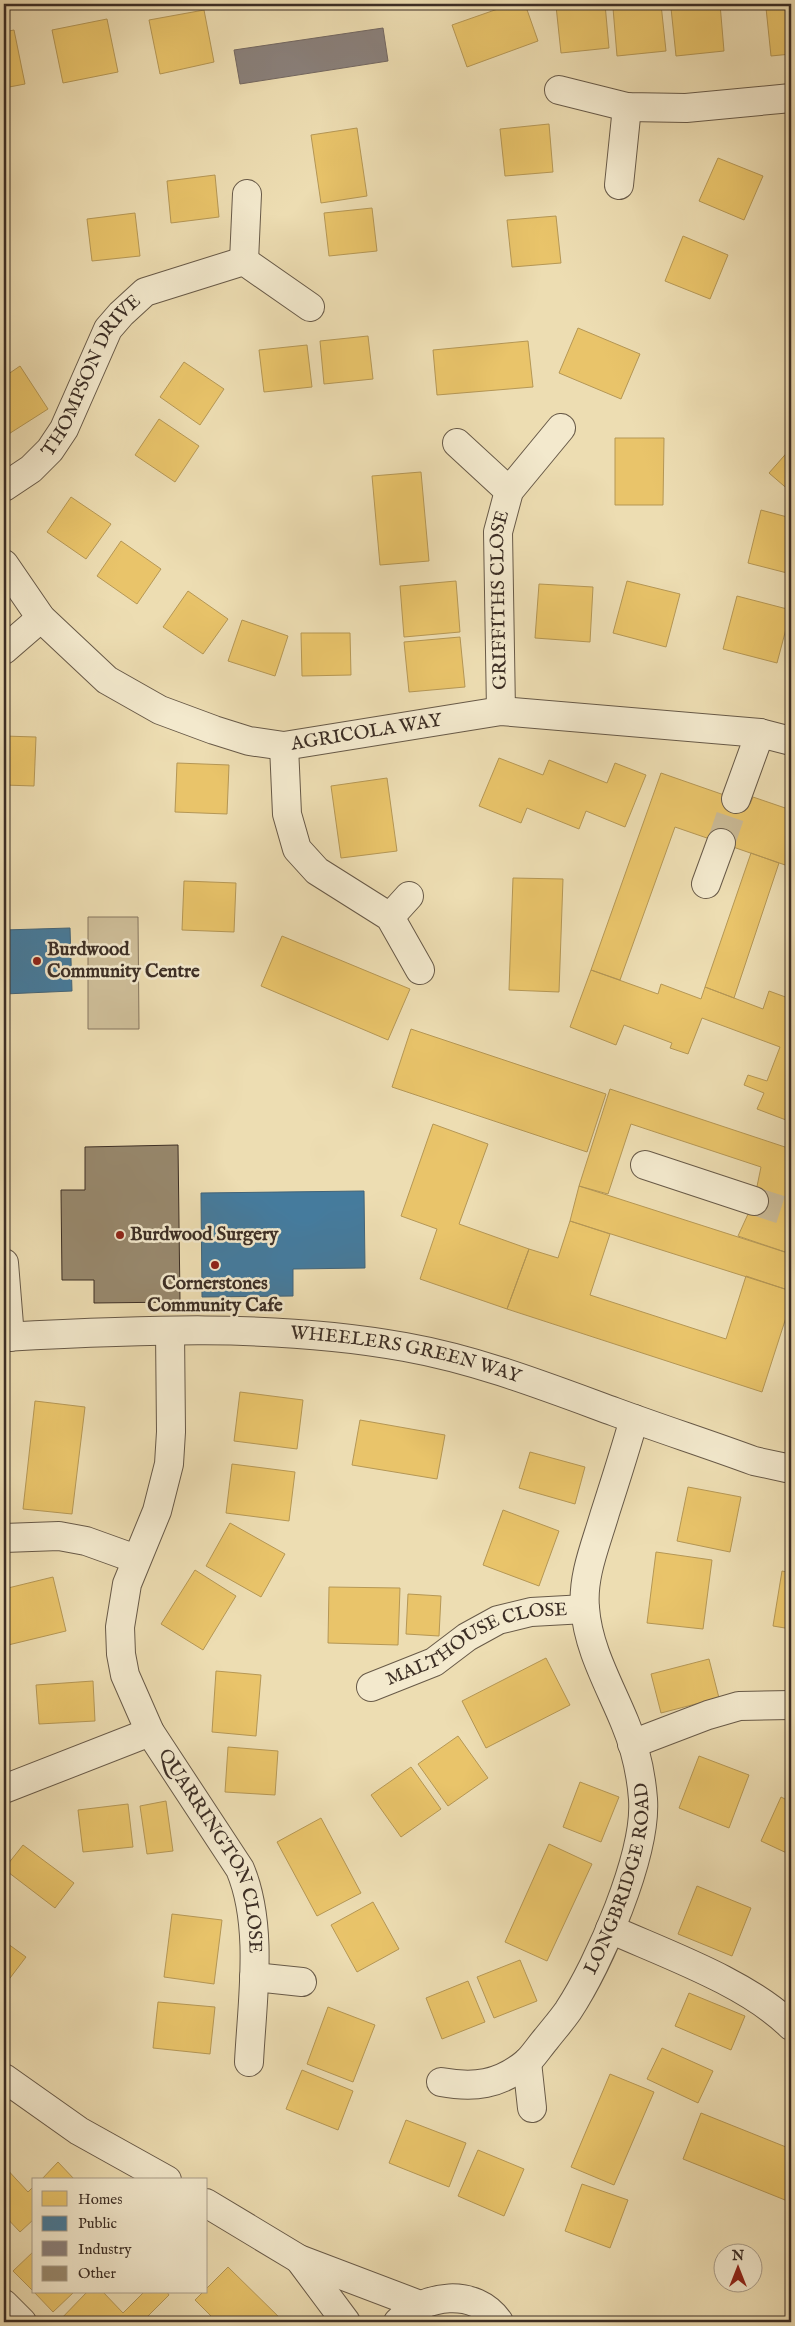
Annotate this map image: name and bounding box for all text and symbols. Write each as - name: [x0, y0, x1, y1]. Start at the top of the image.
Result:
- street label: THOMPSON DRIVE: [37, 290, 146, 462]
- street label: GRIFFITHS CLOSE: [486, 508, 515, 690]
- street label: AGRICOLA WAY: [288, 709, 445, 757]
- place label: Burdwood Community Centre: [47, 938, 200, 984]
- marker: Burdwood Community Centre: [31, 955, 43, 967]
- place label: Burdwood Surgery: [130, 1223, 279, 1247]
- marker: Burdwood Surgery: [114, 1229, 126, 1241]
- marker: Cornerstones Community Cafe: [209, 1259, 221, 1271]
- place label: Cornerstones Community Cafe: [147, 1272, 283, 1318]
- street label: WHEELERS GREEN WAY: [290, 1321, 525, 1389]
- street label: MALTHOUSE CLOSE: [382, 1598, 568, 1692]
- street label: QUARRINGTON CLOSE: [152, 1744, 267, 1954]
- street label: LONGBRIDGE ROAD: [579, 1781, 655, 1979]
- legend: [32, 2178, 208, 2294]
- text: Homes: [78, 2190, 122, 2209]
- text: Public: [78, 2214, 117, 2233]
- text: Industry: [78, 2240, 132, 2259]
- north arrow: [712, 2244, 762, 2294]
- text: N: [731, 2247, 744, 2265]
- text: Other: [78, 2264, 116, 2283]

